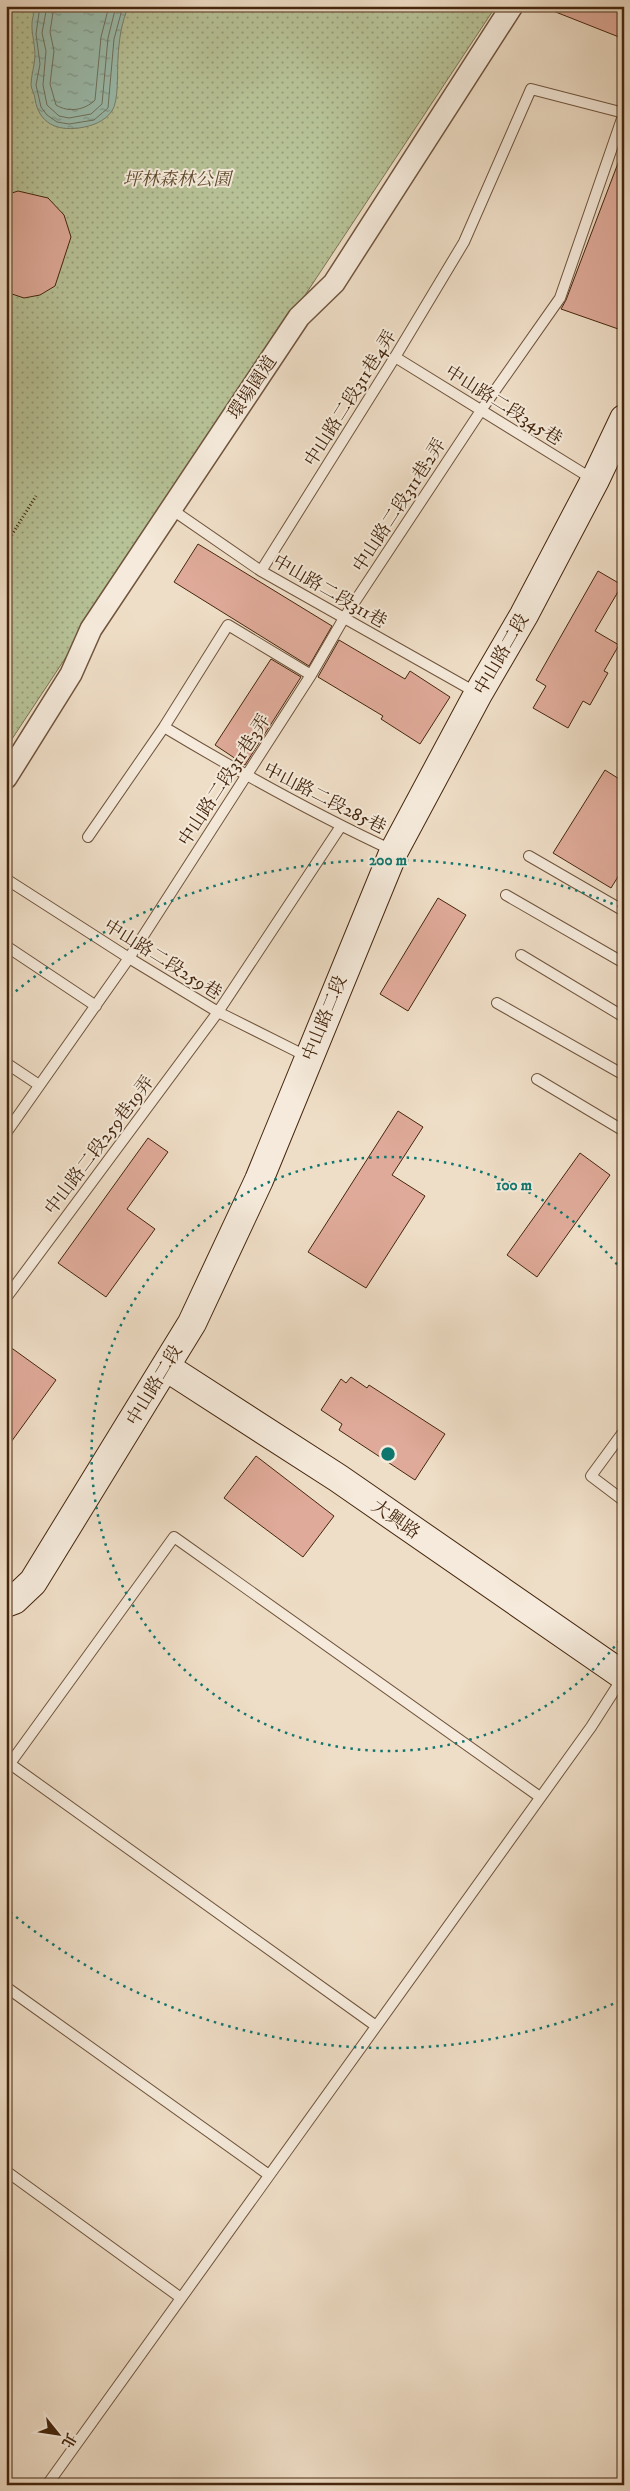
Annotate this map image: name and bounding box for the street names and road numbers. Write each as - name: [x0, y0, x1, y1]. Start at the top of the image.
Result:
- street label: 中山路二段311巷4弄: [300, 326, 402, 471]
- street label: 環場園道: [224, 352, 282, 424]
- street label: 中山路二段345巷: [441, 361, 566, 451]
- street label: 中山路二段311巷2弄: [348, 435, 451, 576]
- street label: 中山路二段311巷: [269, 550, 390, 633]
- street label: 中山路二段: [470, 610, 534, 699]
- street label: 中山路二段311巷3弄: [174, 711, 276, 851]
- street label: 中山路二段285巷: [259, 758, 390, 839]
- street label: 中山路二段259巷: [100, 915, 225, 1005]
- street label: 中山路二段: [298, 973, 352, 1064]
- street label: 中山路二段259巷19弄: [40, 1072, 159, 1219]
- street label: 中山路二段: [122, 1341, 187, 1430]
- street label: 大興路: [367, 1495, 424, 1544]

